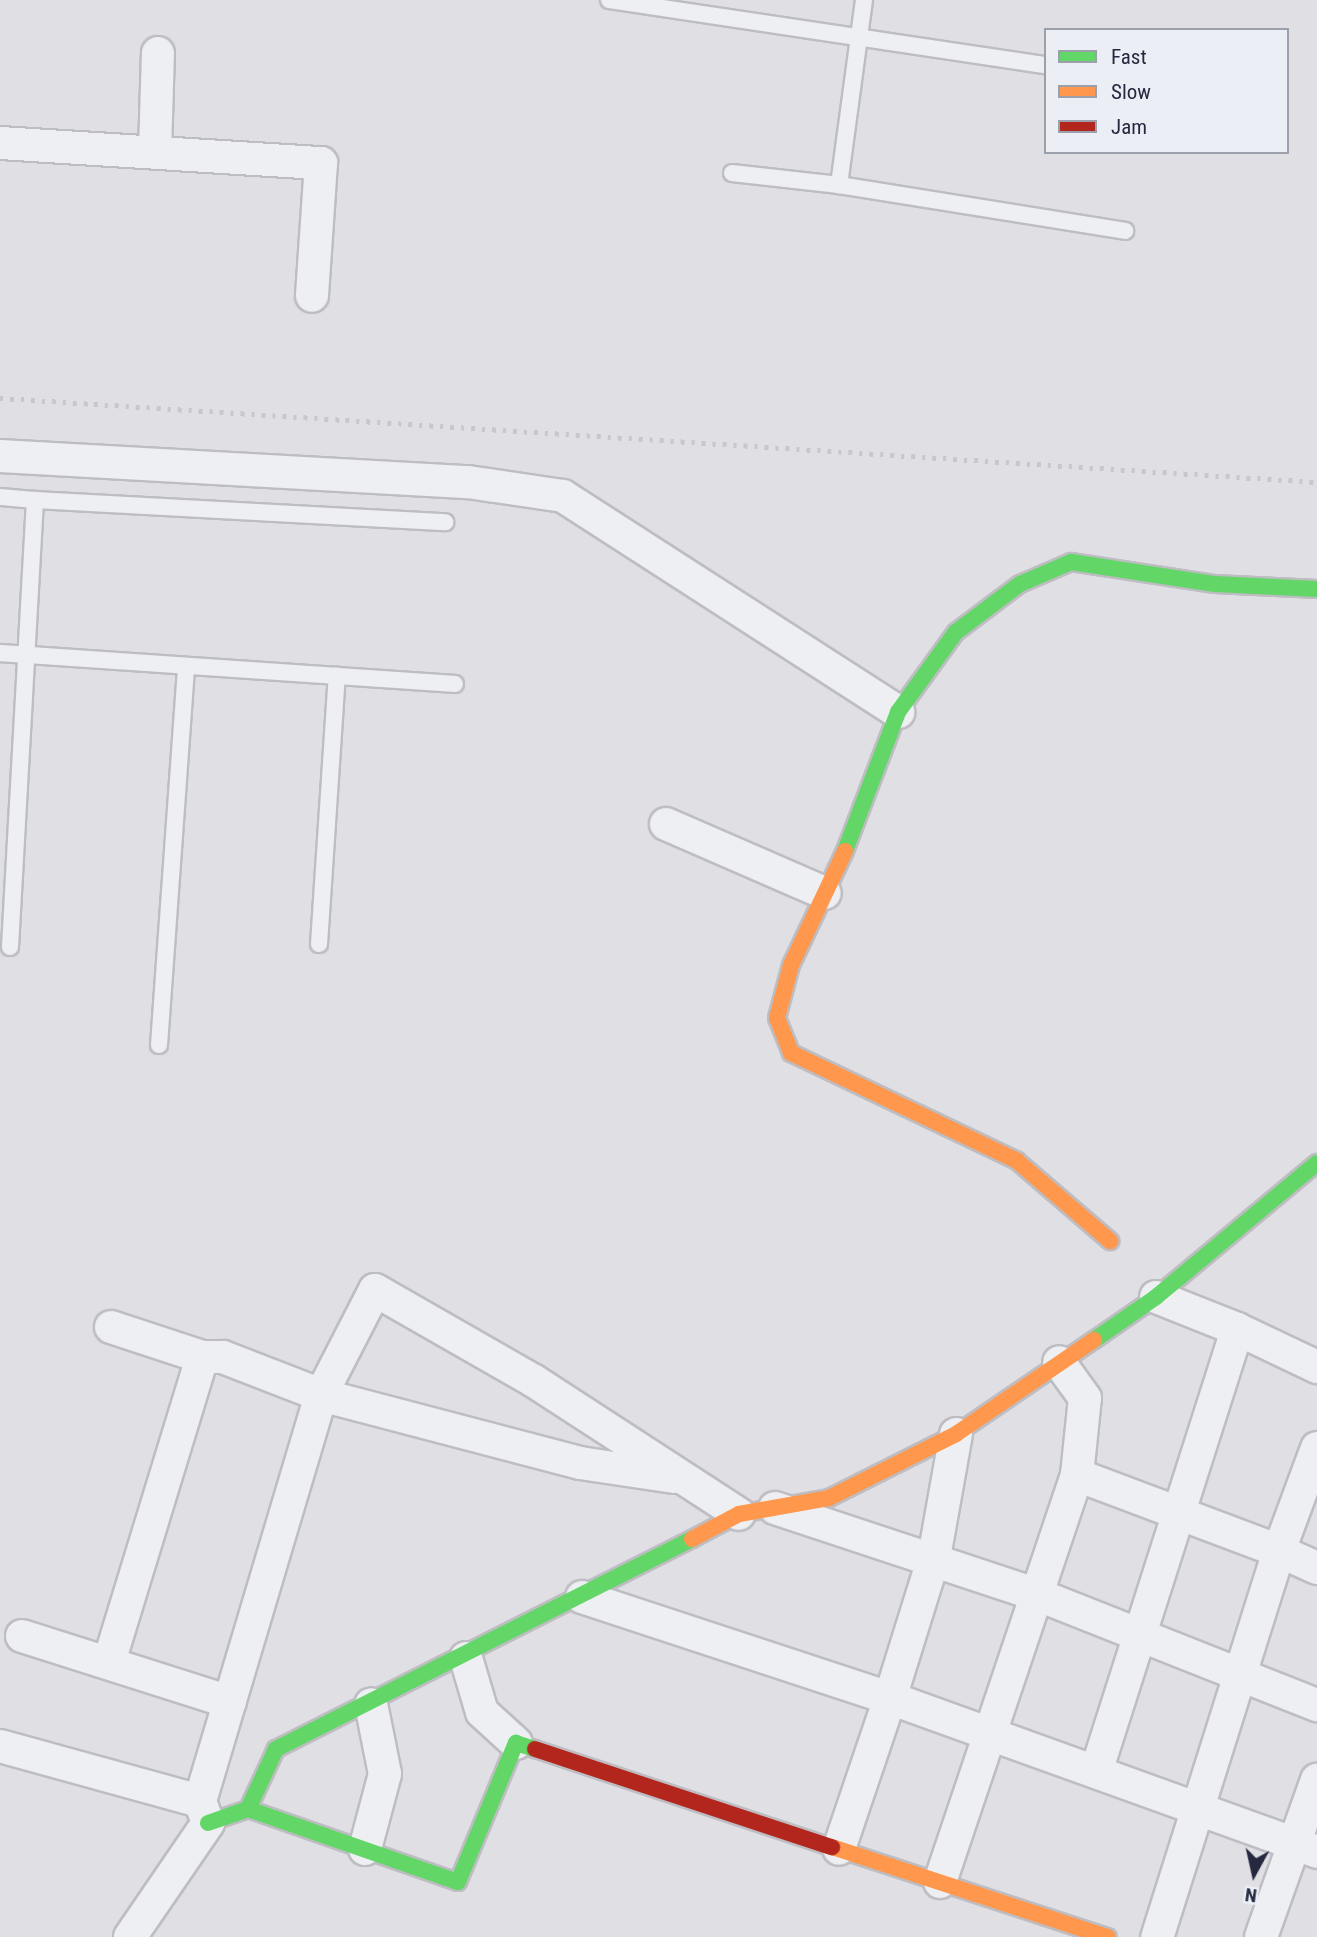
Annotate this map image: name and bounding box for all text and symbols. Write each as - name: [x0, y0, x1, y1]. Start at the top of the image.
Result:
- legend: [1044, 28, 1289, 154]
- text: Fast: [1111, 45, 1147, 69]
- text: Slow: [1111, 80, 1151, 104]
- text: Jam: [1111, 115, 1147, 139]
- north arrow: [1219, 1839, 1289, 1909]
- text: N: [1244, 1883, 1258, 1907]

